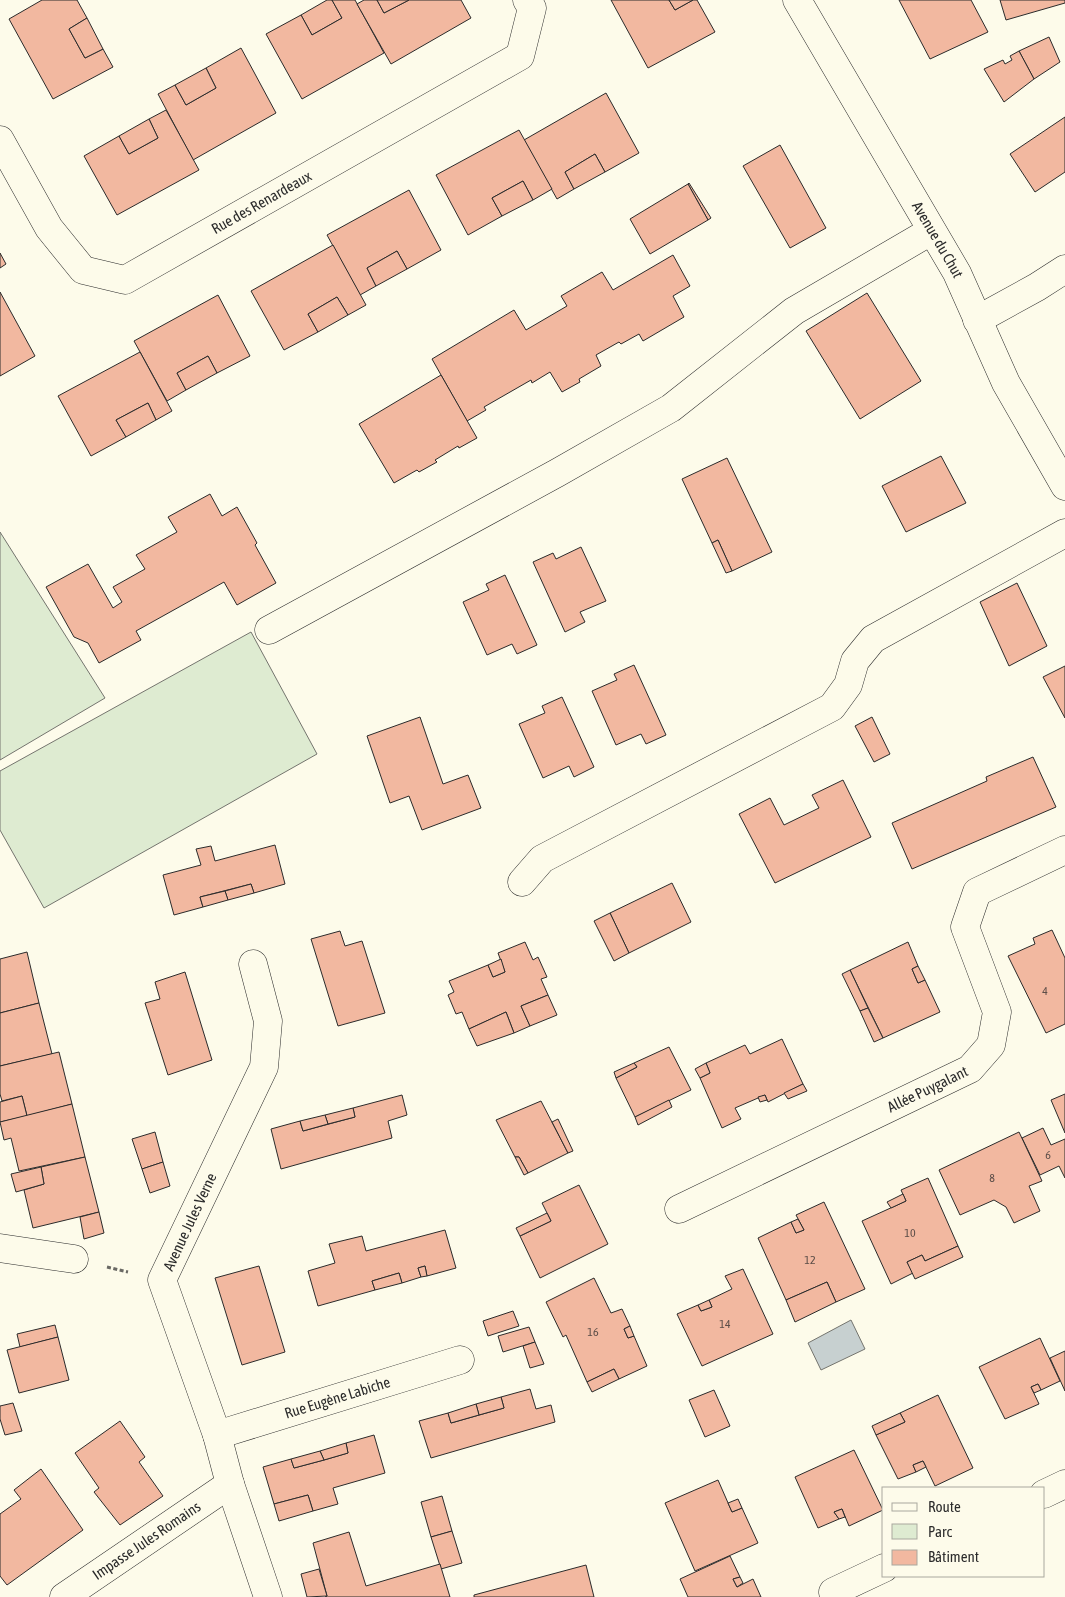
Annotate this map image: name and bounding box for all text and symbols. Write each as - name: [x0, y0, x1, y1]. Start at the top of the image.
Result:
- street label: Rue des Renardeaux: [208, 167, 314, 237]
- street label: Avenue du Chut: [909, 198, 967, 280]
- house number: 4: [1042, 984, 1048, 998]
- street label: Allée Puygalant: [884, 1062, 971, 1115]
- house number: 6: [1045, 1148, 1051, 1162]
- street label: Avenue Jules Verne: [159, 1170, 220, 1273]
- house number: 8: [989, 1171, 995, 1185]
- house number: 10: [904, 1226, 916, 1240]
- house number: 12: [804, 1253, 816, 1267]
- house number: 14: [719, 1317, 731, 1331]
- house number: 16: [587, 1325, 599, 1339]
- street label: Rue Eugène Labiche: [282, 1373, 392, 1422]
- legend: [882, 1487, 1045, 1577]
- street label: Impasse Jules Romains: [89, 1498, 204, 1583]
- text: Route: [928, 1498, 961, 1515]
- text: Parc: [928, 1523, 952, 1540]
- text: Bâtiment: [928, 1548, 979, 1565]

